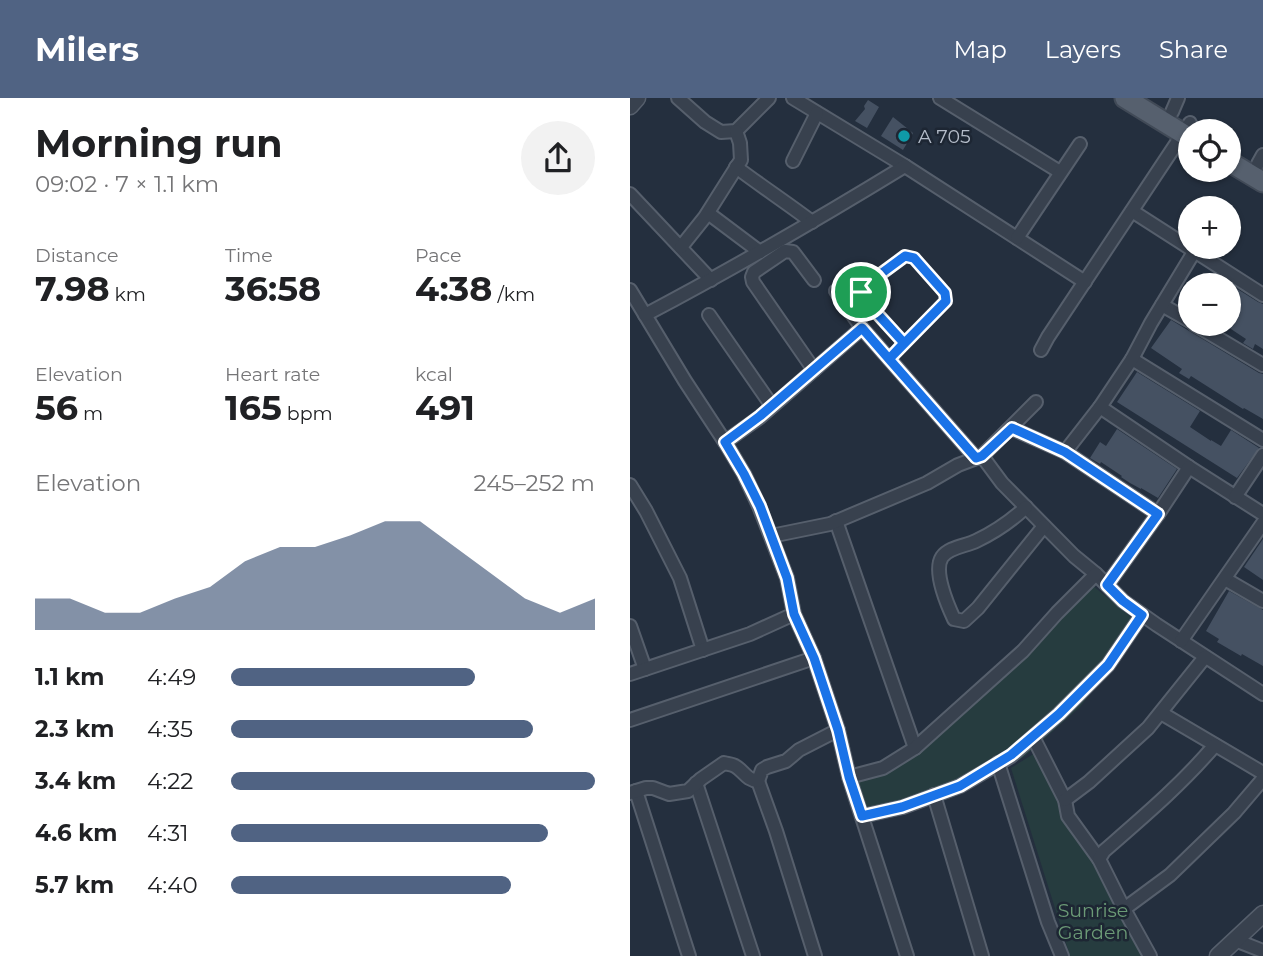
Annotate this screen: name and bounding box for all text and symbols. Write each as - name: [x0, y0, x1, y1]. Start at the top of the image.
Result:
- text: Milers: [35, 29, 139, 69]
- text: Map: [953, 35, 1007, 64]
- text: Layers: [1045, 35, 1121, 64]
- text: Share: [1159, 35, 1228, 64]
- map controls: [1178, 119, 1241, 336]
- button: locate: [1178, 119, 1241, 182]
- text: Morning run: [35, 120, 283, 167]
- button: share: [521, 121, 595, 195]
- place label: A 705: [918, 125, 971, 148]
- marker: A 705: [896, 128, 912, 144]
- text: 09:02 · 7 × 1.1 km: [35, 170, 219, 198]
- button: +: [1178, 196, 1241, 259]
- text: Distance: [35, 244, 118, 267]
- text: Time: [225, 244, 273, 267]
- text: Pace: [415, 244, 462, 267]
- pin: [831, 262, 891, 322]
- text: 7.98: [35, 267, 110, 310]
- text: 36:58: [225, 267, 321, 310]
- text: 4:38: [415, 267, 492, 310]
- icon: arrive: [842, 273, 880, 311]
- button: −: [1178, 273, 1241, 336]
- text: km: [110, 283, 146, 306]
- text: /km: [492, 283, 535, 306]
- text: Elevation: [35, 363, 123, 386]
- text: Heart rate: [225, 363, 320, 386]
- text: kcal: [415, 363, 453, 386]
- text: 56: [35, 386, 78, 429]
- text: 165: [225, 386, 282, 429]
- text: 491: [415, 386, 475, 429]
- text: m: [78, 402, 103, 425]
- text: bpm: [282, 402, 333, 425]
- text: Elevation: [35, 469, 141, 497]
- text: 245–252 m: [474, 469, 595, 497]
- text: 1.1 km: [35, 663, 104, 691]
- text: 4:49: [147, 663, 196, 691]
- text: 2.3 km: [35, 715, 114, 743]
- text: 4:35: [147, 715, 193, 743]
- text: 3.4 km: [35, 767, 116, 795]
- text: 4:22: [147, 767, 193, 795]
- text: 4.6 km: [35, 819, 117, 847]
- text: 4:31: [147, 819, 189, 847]
- text: 5.7 km: [35, 871, 114, 899]
- text: 4:40: [147, 871, 198, 899]
- park label: Sunrise Garden: [1058, 899, 1128, 944]

